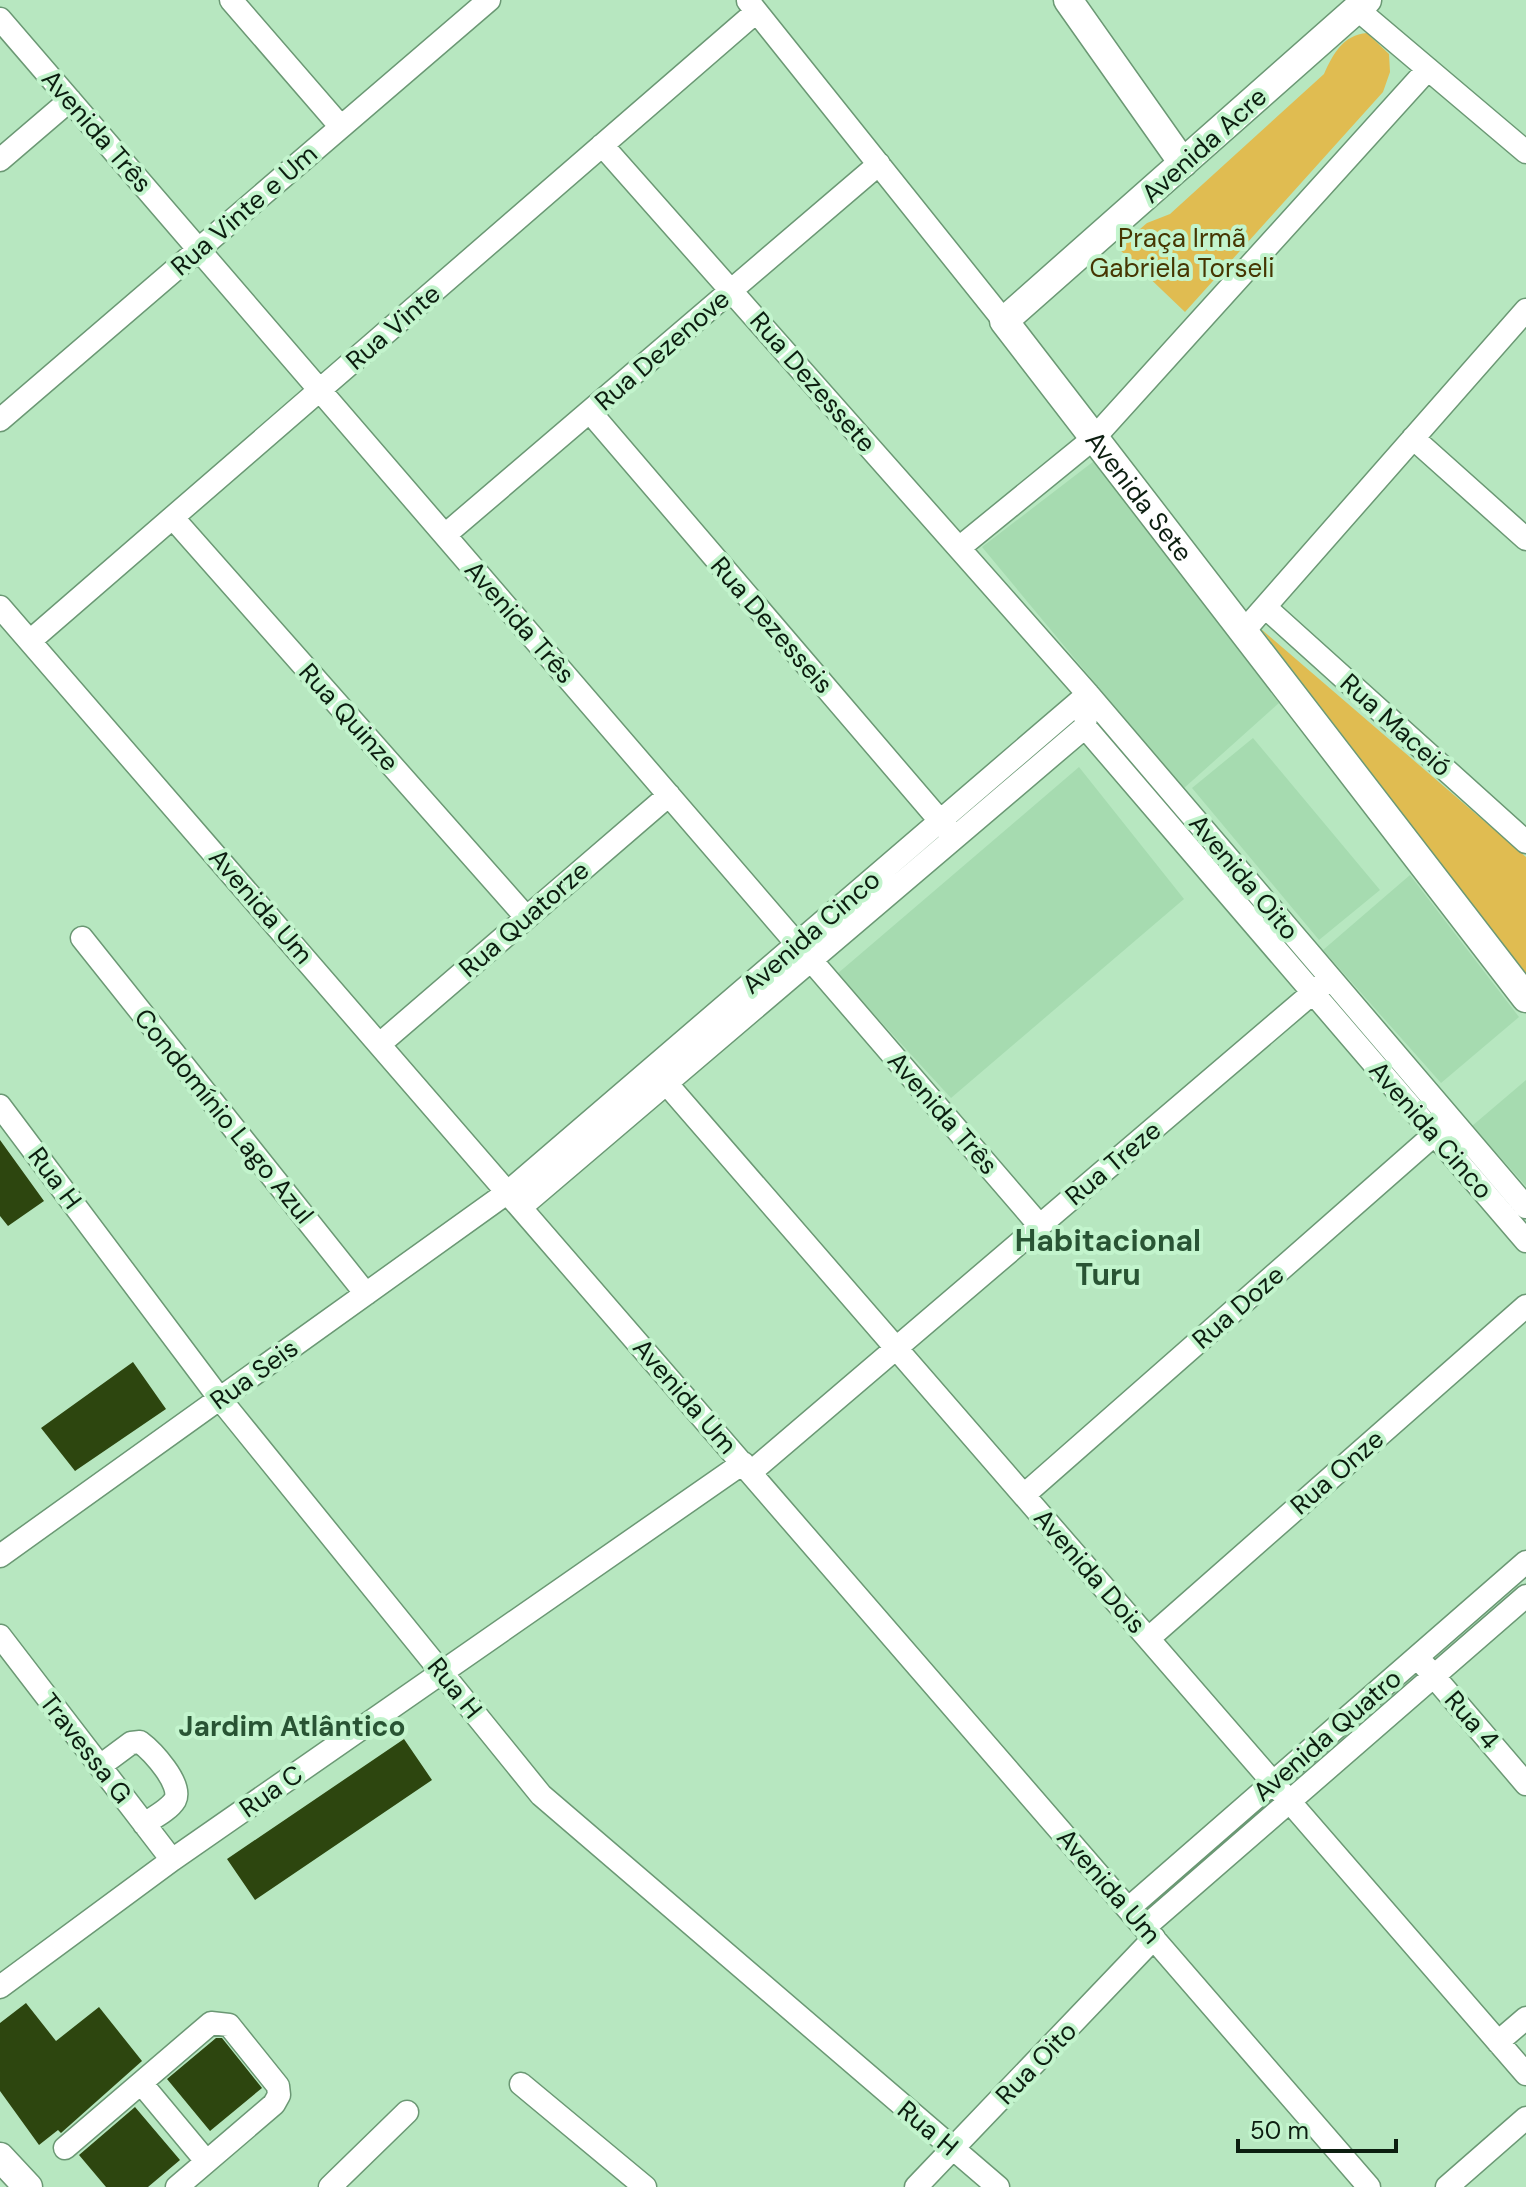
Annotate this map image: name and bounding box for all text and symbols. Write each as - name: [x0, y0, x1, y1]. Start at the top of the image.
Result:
- street label: Avenida Três: [34, 62, 160, 200]
- street label: Avenida Acre: [1134, 80, 1274, 210]
- street label: Rua Vinte e Um: [164, 137, 324, 283]
- park label: Praça Irmã Gabriela Torseli: [1090, 221, 1274, 285]
- street label: Rua Vinte: [339, 277, 447, 377]
- street label: Rua Dezenove: [587, 282, 737, 418]
- street label: Rua Dezessete: [743, 305, 883, 459]
- street label: Avenida Sete: [1078, 424, 1200, 569]
- street label: Rua Dezesseis: [703, 549, 841, 701]
- street label: Avenida Três: [457, 553, 583, 691]
- street label: Rua Quinze: [291, 656, 407, 778]
- street label: Rua Maceió: [1333, 666, 1459, 784]
- street label: Avenida Oito: [1182, 807, 1306, 947]
- street label: Avenida Um: [201, 841, 321, 971]
- street label: Rua Quatorze: [452, 853, 596, 985]
- street label: Avenida Cinco: [735, 863, 887, 1001]
- street label: Condomínio Lago Azul: [127, 1001, 321, 1231]
- street label: Avenida Três: [880, 1044, 1006, 1182]
- street label: Avenida Cinco: [1362, 1054, 1500, 1206]
- street label: Rua Treze: [1058, 1113, 1168, 1213]
- street label: Rua H: [21, 1140, 89, 1216]
- district label: Habitacional Turu: [1015, 1221, 1201, 1294]
- street label: Rua Doze: [1185, 1258, 1291, 1356]
- street label: Rua Seis: [203, 1331, 305, 1417]
- street label: Avenida Um: [625, 1331, 745, 1461]
- street label: Rua Onze: [1283, 1422, 1391, 1522]
- street label: Avenida Dois: [1026, 1501, 1154, 1641]
- street label: Rua H: [420, 1650, 490, 1726]
- street label: Avenida Quatro: [1246, 1661, 1408, 1809]
- street label: Rua 4: [1437, 1683, 1507, 1757]
- street label: Travessa G: [32, 1686, 140, 1810]
- district label: Jardim Atlântico: [178, 1708, 406, 1745]
- street label: Rua C: [233, 1757, 309, 1825]
- street label: Avenida Um: [1049, 1821, 1169, 1951]
- street label: Rua Oito: [988, 2014, 1084, 2112]
- street label: Rua H: [891, 2093, 965, 2163]
- scale bar: [1238, 2103, 1396, 2153]
- text: 50 m: [1250, 2115, 1309, 2146]

